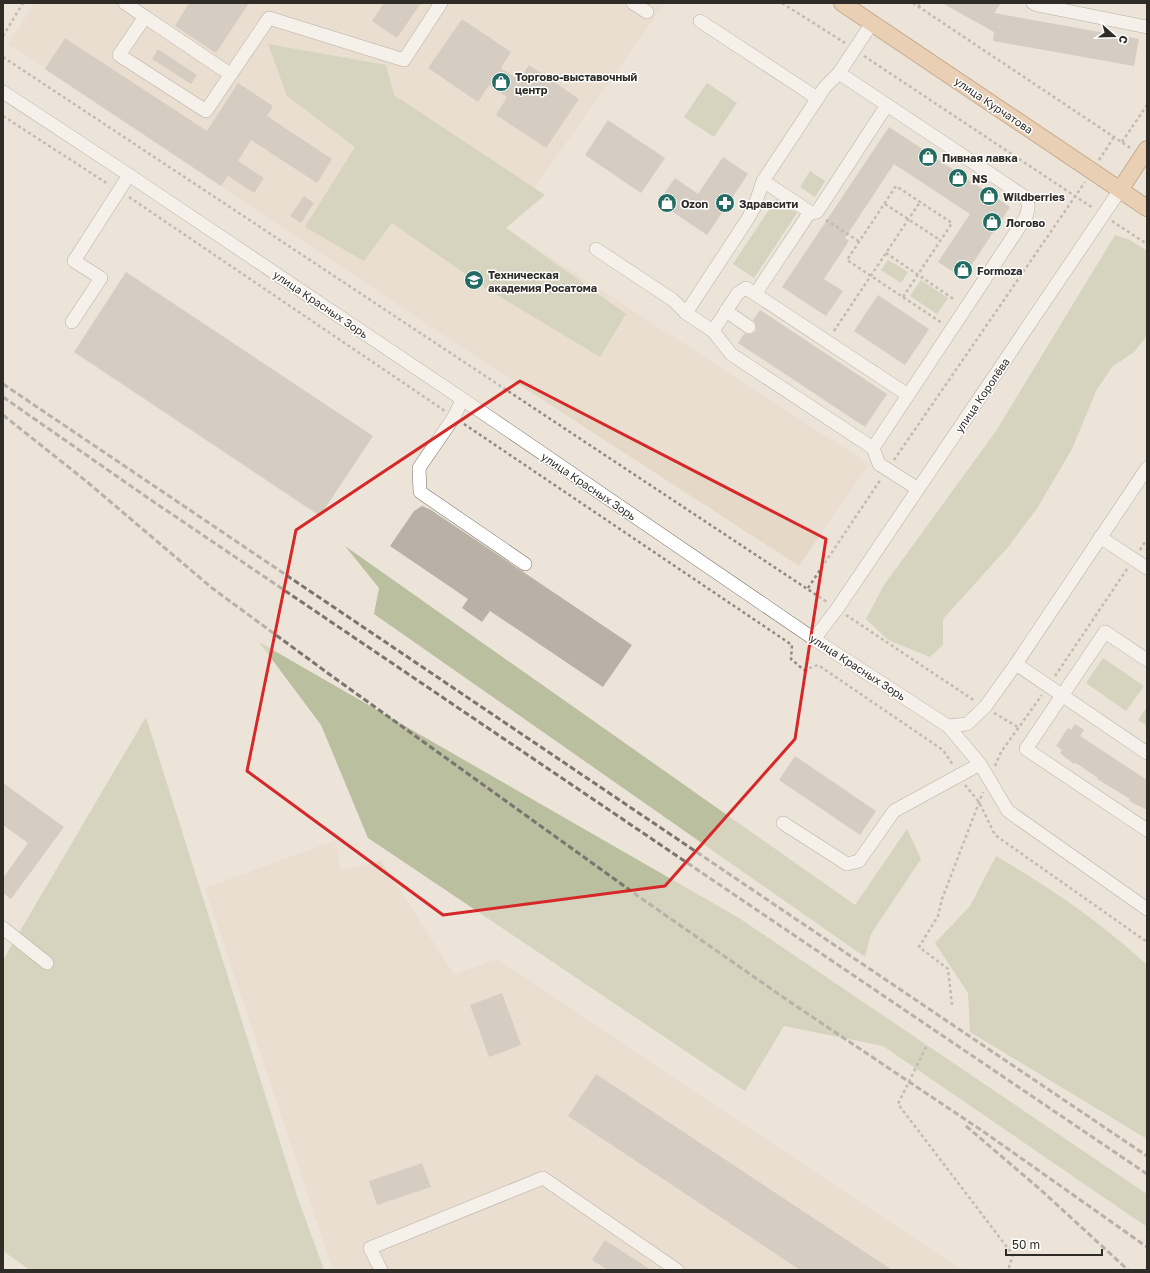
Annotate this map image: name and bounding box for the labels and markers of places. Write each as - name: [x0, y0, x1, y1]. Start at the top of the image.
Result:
- place label: Торгово-выставочный центр: [515, 70, 638, 96]
- shop icon: Торгово-выставочный центр: [490, 71, 512, 93]
- shop icon: Пивная лавка: [917, 146, 939, 168]
- place label: Пивная лавка: [942, 151, 1018, 164]
- shop icon: NS: [947, 167, 969, 189]
- place label: NS: [972, 172, 988, 185]
- shop icon: Wildberries: [978, 185, 1000, 207]
- place label: Wildberries: [1003, 190, 1065, 203]
- shop icon: Ozon: [656, 192, 678, 214]
- pharmacy icon: Здравсити: [714, 192, 736, 214]
- place label: Ozon: [681, 197, 709, 210]
- place label: Здравсити: [739, 197, 798, 210]
- shop icon: Логово: [981, 211, 1003, 233]
- place label: Логово: [1006, 216, 1046, 229]
- shop icon: Formoza: [952, 259, 974, 281]
- place label: Formoza: [977, 264, 1023, 277]
- place label: Техническая академия Росатома: [488, 268, 597, 294]
- school or university icon: Техническая академия Росатома: [463, 269, 485, 291]

